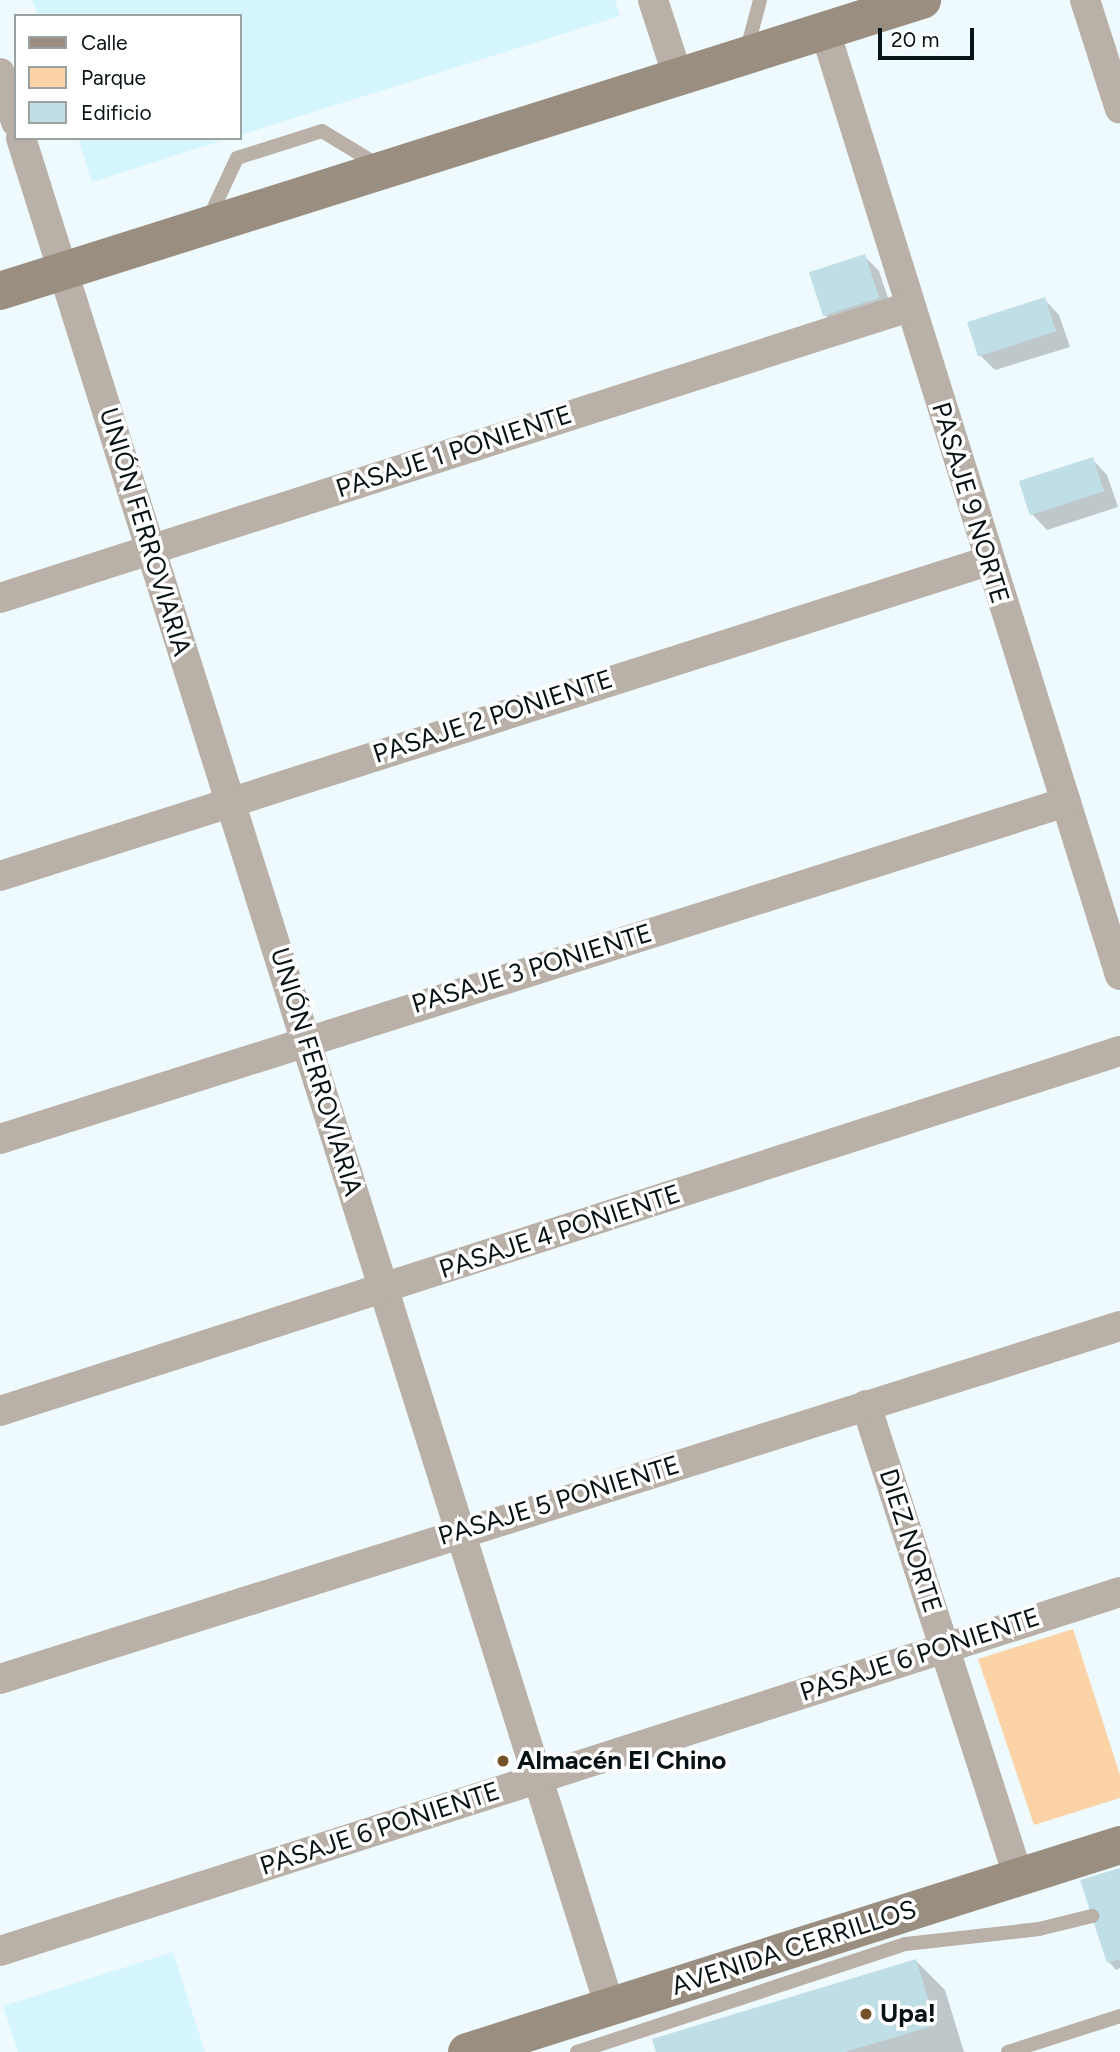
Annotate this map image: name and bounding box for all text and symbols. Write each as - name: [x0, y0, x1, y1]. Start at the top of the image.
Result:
- legend: [14, 14, 242, 140]
- scale bar: [882, 14, 978, 58]
- text: 20 m: [891, 27, 939, 52]
- text: Calle: [81, 30, 128, 55]
- text: Parque: [81, 65, 146, 90]
- text: Edificio: [81, 100, 152, 125]
- street label: PASAJE 1 PONIENTE: [332, 399, 576, 505]
- street label: PASAJE 9 NORTE: [925, 399, 1015, 607]
- street label: UNIÓN FERROVIARIA: [92, 404, 198, 660]
- street label: PASAJE 2 PONIENTE: [369, 664, 617, 770]
- street label: PASAJE 3 PONIENTE: [408, 918, 656, 1020]
- street label: UNIÓN FERROVIARIA: [263, 944, 369, 1200]
- street label: PASAJE 4 PONIENTE: [436, 1178, 684, 1286]
- street label: PASAJE 5 PONIENTE: [435, 1449, 683, 1553]
- street label: DIEZ NORTE: [872, 1465, 948, 1617]
- street label: PASAJE 6 PONIENTE: [796, 1602, 1044, 1708]
- place label: Almacén El Chino: [517, 1745, 726, 1777]
- marker: Almacén El Chino: [495, 1753, 511, 1769]
- street label: PASAJE 6 PONIENTE: [256, 1776, 504, 1882]
- street label: AVENIDA CERRILLOS: [668, 1894, 920, 2002]
- place label: Upa!: [880, 1998, 936, 2030]
- marker: Upa!: [858, 2006, 874, 2022]

